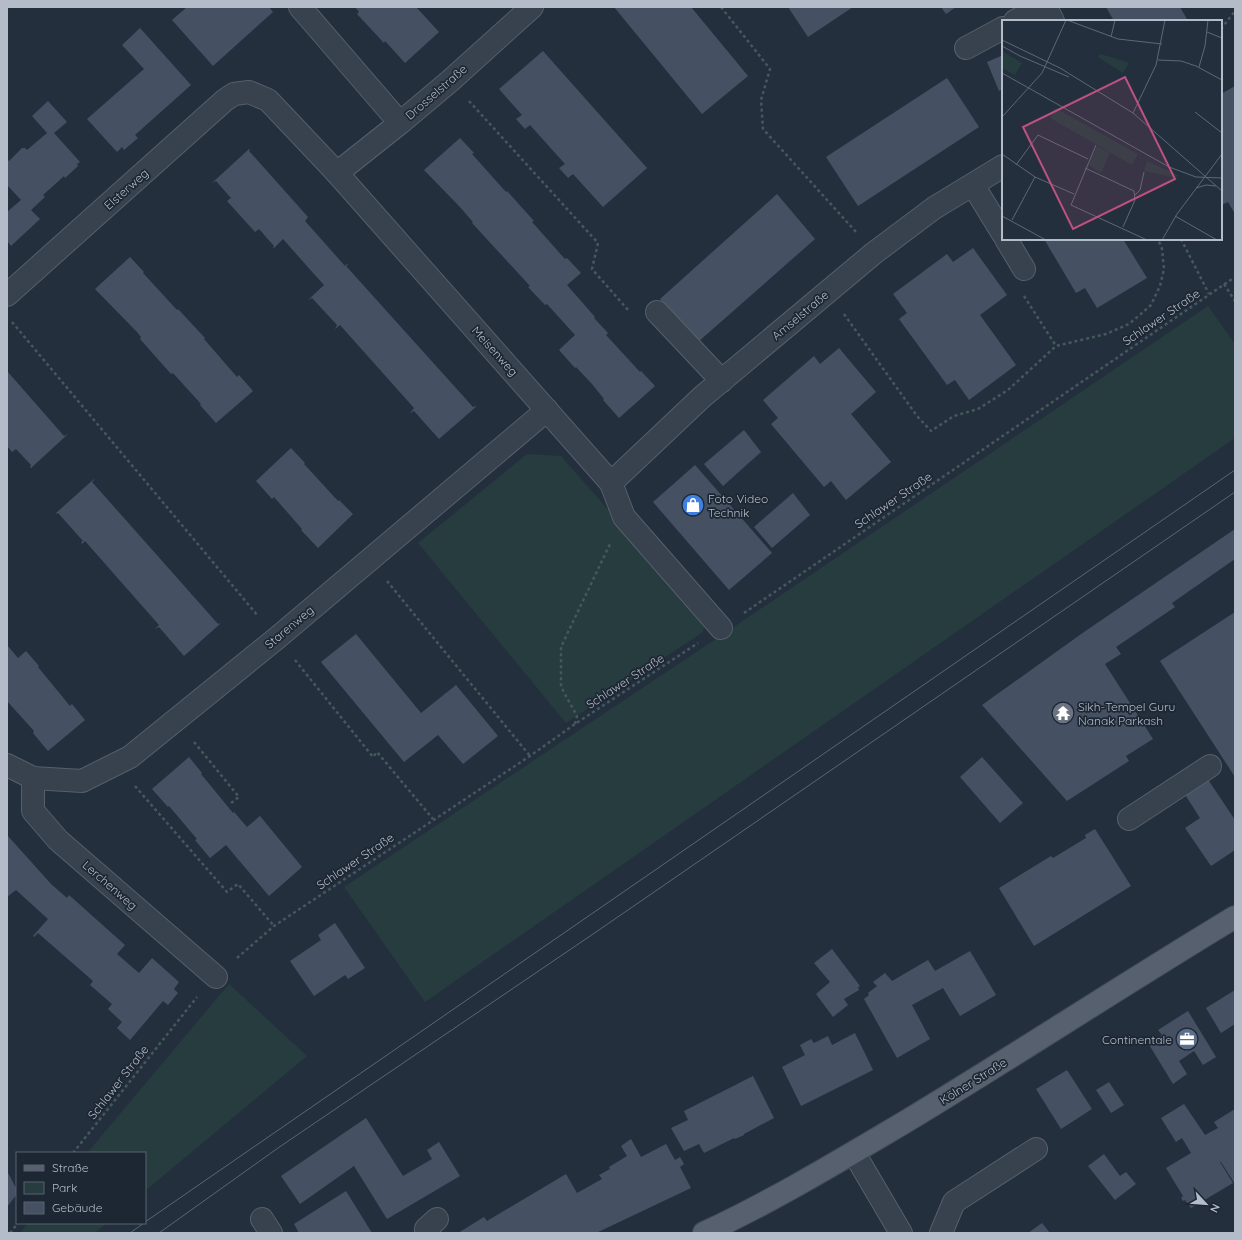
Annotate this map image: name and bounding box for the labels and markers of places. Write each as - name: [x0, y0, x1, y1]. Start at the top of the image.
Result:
- place label: Foto Video Technik: [708, 491, 768, 520]
- shop icon: Foto Video Technik: [680, 492, 706, 518]
- place label: Sikh-Tempel Guru Nanak Parkash: [1078, 699, 1175, 728]
- temple icon: Sikh-Tempel Guru Nanak Parkash: [1050, 700, 1076, 726]
- office icon: Continentale: [1174, 1026, 1200, 1052]
- place label: Continentale: [1102, 1032, 1172, 1047]

